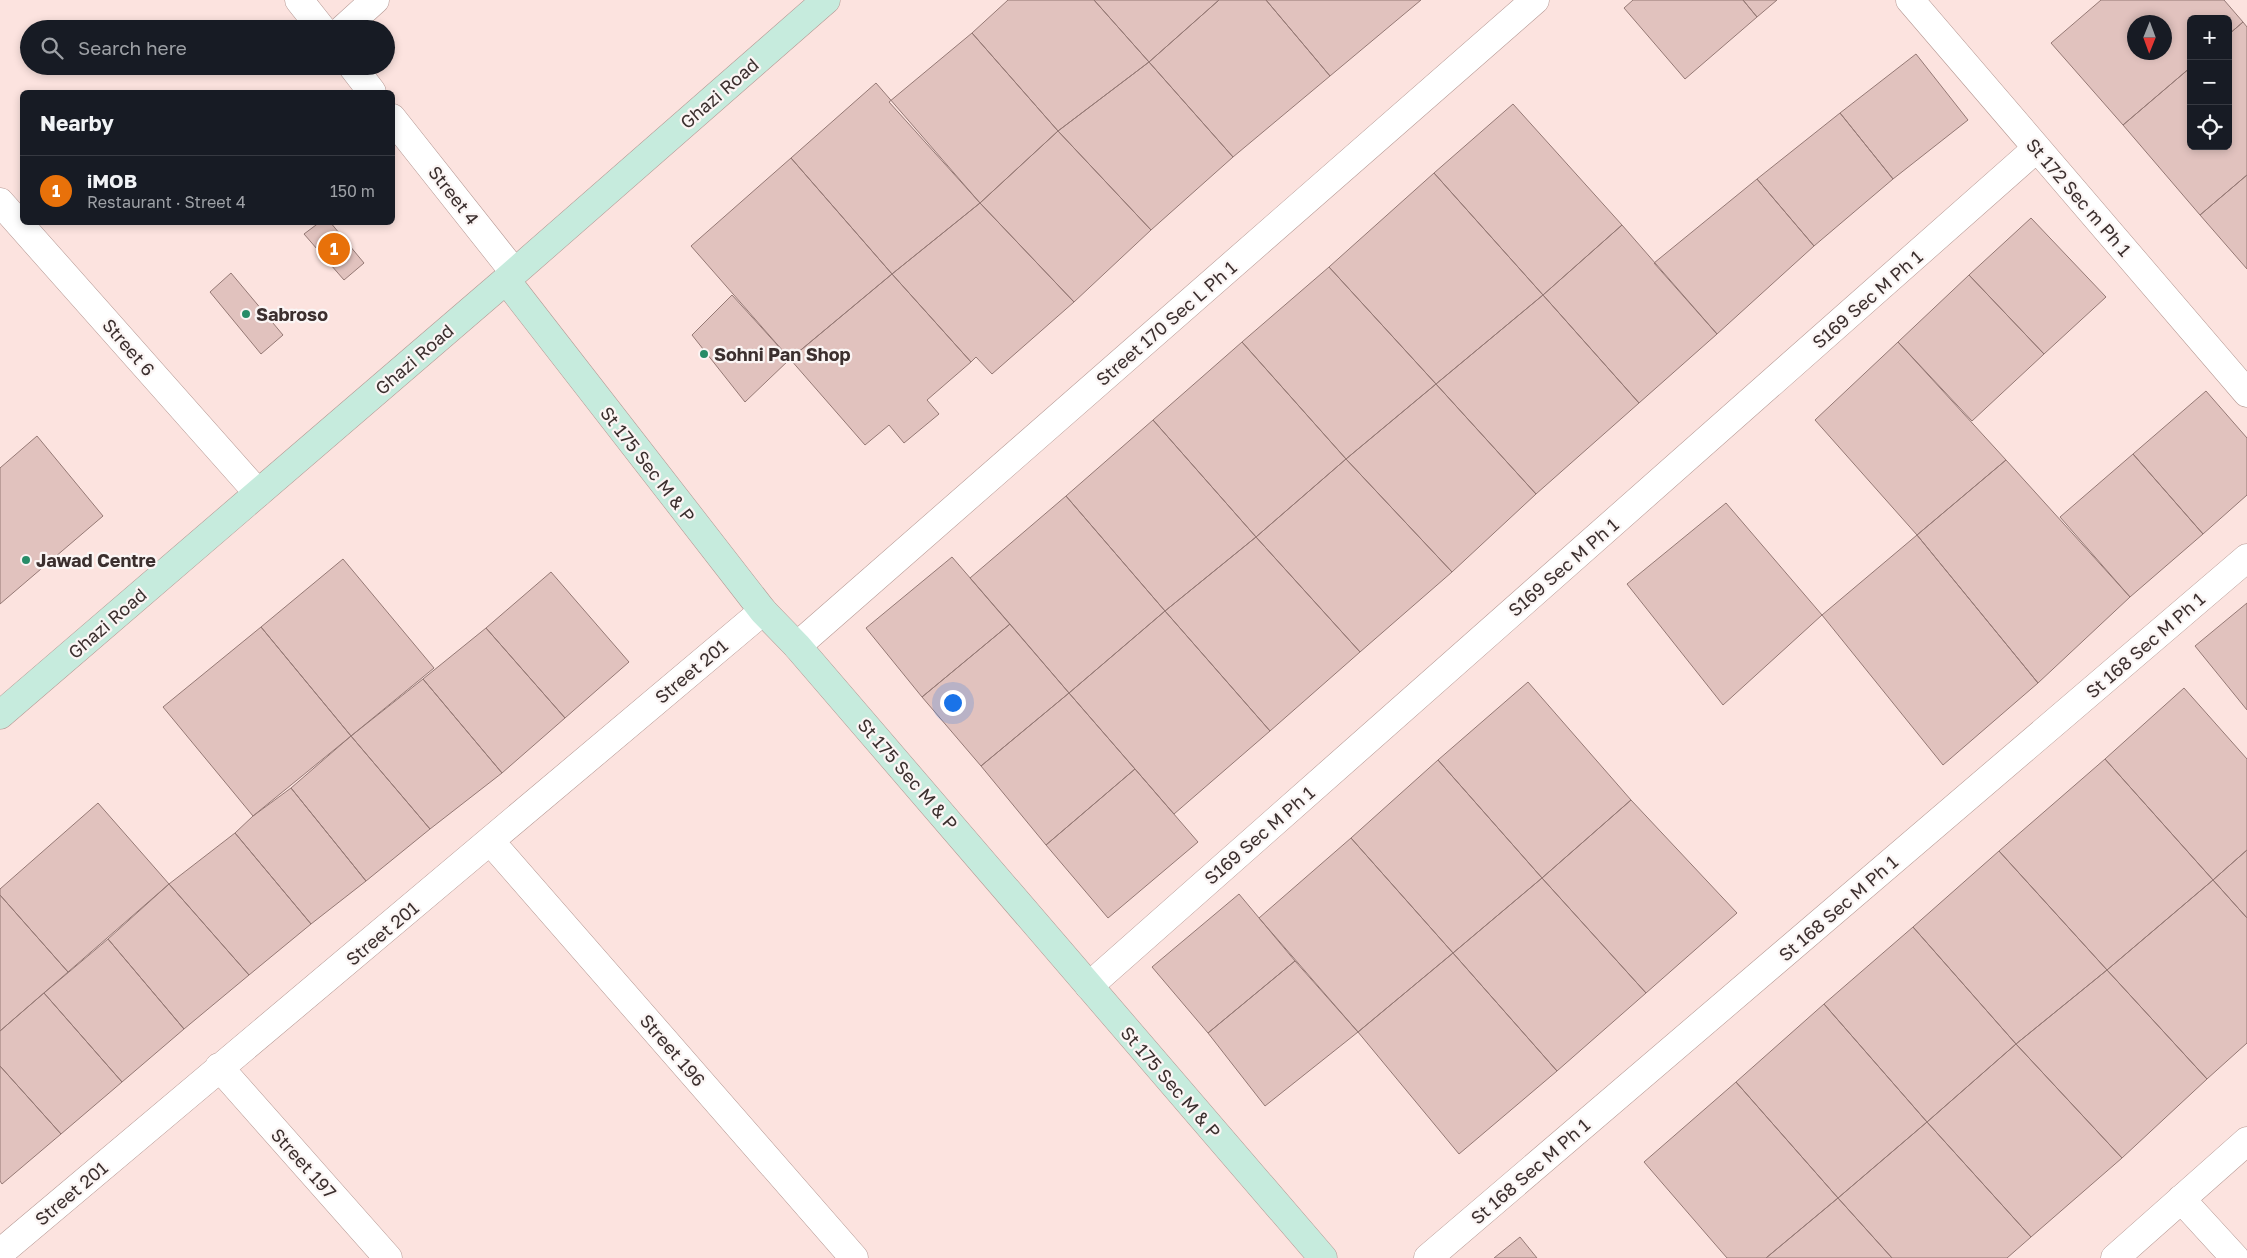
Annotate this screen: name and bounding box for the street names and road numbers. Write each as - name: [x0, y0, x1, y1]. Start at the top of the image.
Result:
- street label: Ghazi Road: [675, 53, 763, 133]
- street label: St 172 Sec m Ph 1: [2022, 134, 2136, 261]
- street label: Street 4: [424, 161, 484, 229]
- street label: S169 Sec M Ph 1: [1807, 245, 1927, 353]
- street label: Street 170 Sec L Ph 1: [1091, 256, 1241, 390]
- street label: Street 6: [98, 314, 160, 380]
- street label: Ghazi Road: [370, 319, 458, 399]
- street label: St 175 Sec M & P: [596, 402, 700, 526]
- street label: S169 Sec M Ph 1: [1503, 513, 1623, 621]
- street label: Ghazi Road: [63, 583, 151, 663]
- street label: St 168 Sec M Ph 1: [2081, 587, 2209, 703]
- street label: Street 201: [650, 634, 732, 708]
- street label: St 175 Sec M & P: [854, 714, 962, 834]
- street label: S169 Sec M Ph 1: [1199, 781, 1319, 889]
- street label: St 168 Sec M Ph 1: [1774, 850, 1902, 966]
- street label: Street 201: [341, 896, 423, 970]
- street label: Street 196: [636, 1009, 710, 1091]
- street label: St 175 Sec M & P: [1117, 1022, 1225, 1142]
- street label: St 168 Sec M Ph 1: [1466, 1113, 1594, 1229]
- street label: Street 197: [267, 1123, 341, 1203]
- street label: Street 201: [30, 1156, 112, 1230]

